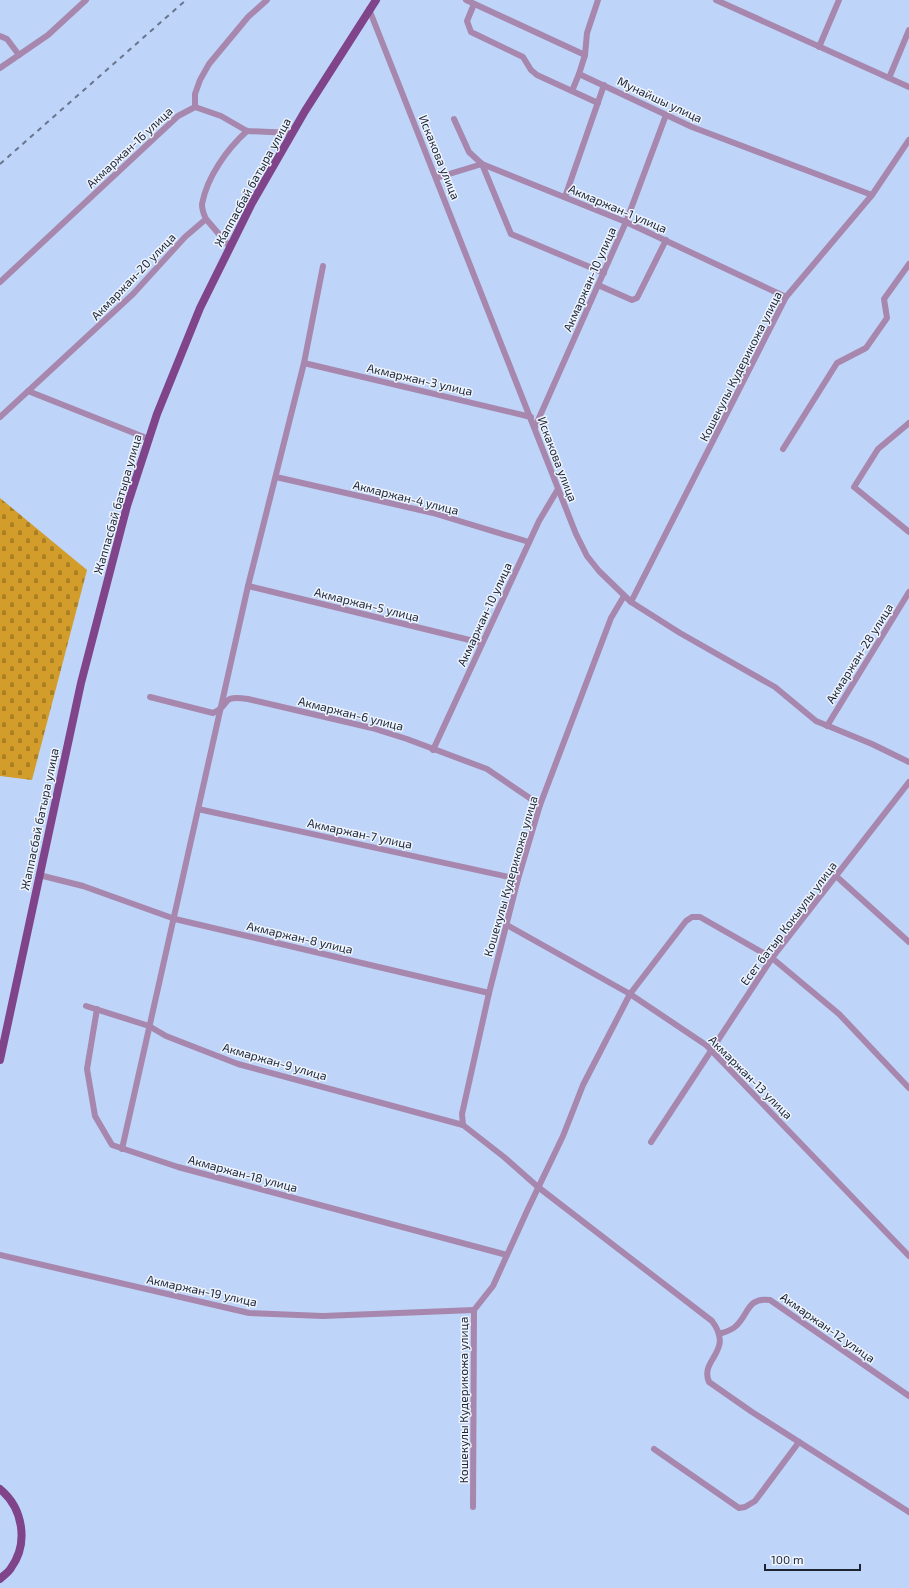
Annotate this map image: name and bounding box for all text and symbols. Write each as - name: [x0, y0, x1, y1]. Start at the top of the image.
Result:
- street label: Мунайшы улица: [615, 73, 705, 126]
- street label: Акмаржан-16 улица: [83, 104, 176, 191]
- street label: Искакова улица: [416, 113, 463, 202]
- street label: Жаппасбай батыра улица: [211, 115, 294, 249]
- street label: Акмаржан-1 улица: [566, 181, 669, 236]
- street label: Акмаржан-10 улица: [560, 225, 619, 334]
- street label: Акмаржан-20 улица: [88, 230, 179, 323]
- street label: Кошекулы Кудерикожа улица: [696, 289, 785, 444]
- street label: Акмаржан-3 улица: [366, 360, 474, 399]
- street label: Искакова улица: [534, 415, 581, 504]
- street label: Жаппасбай батыра улица: [90, 432, 145, 576]
- street label: Акмаржан-4 улица: [351, 477, 460, 518]
- street label: Акмаржан-10 улица: [454, 560, 515, 668]
- street label: Акмаржан-5 улица: [313, 584, 421, 625]
- street label: Акмаржан-28 улица: [823, 600, 896, 706]
- street label: Акмаржан-6 улица: [297, 693, 405, 734]
- street label: Жаппасбай батыра улица: [17, 747, 62, 892]
- street label: Кошекулы Кудерикожа улица: [480, 794, 541, 958]
- street label: Акмаржан-7 улица: [306, 815, 414, 852]
- street label: Есет батыр Кокыулы улица: [737, 858, 840, 988]
- street label: Акмаржан-8 улица: [245, 918, 354, 957]
- street label: Акмаржан-13 улица: [706, 1032, 796, 1122]
- street label: Акмаржан-9 улица: [221, 1039, 329, 1084]
- street label: Акмаржан-18 улица: [186, 1152, 299, 1195]
- street label: Акмаржан-19 улица: [145, 1271, 258, 1310]
- street label: Акмаржан-12 улица: [777, 1289, 878, 1366]
- street label: Кошекулы Кудерикожа улица: [456, 1317, 471, 1483]
- scale bar: [765, 1546, 860, 1572]
- text: 100 m: [771, 1552, 803, 1566]

